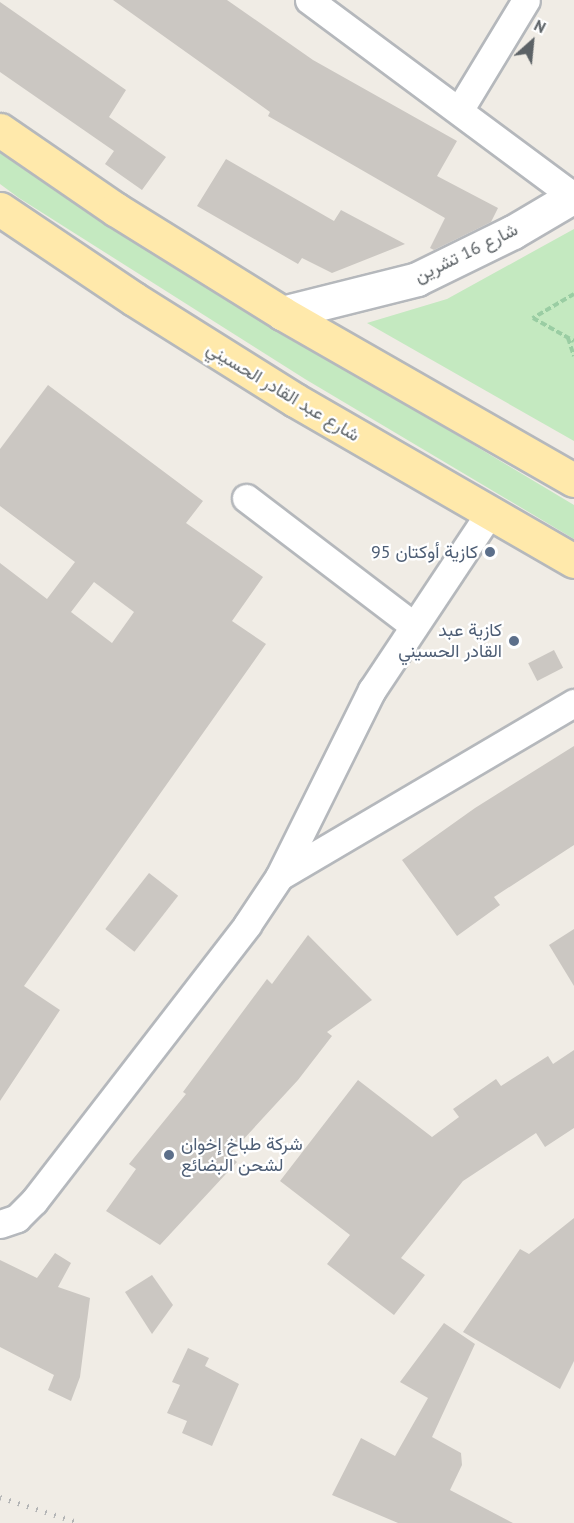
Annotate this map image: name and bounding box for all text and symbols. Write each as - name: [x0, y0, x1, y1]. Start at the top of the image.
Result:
- north arrow: [502, 12, 562, 72]
- text: N: [531, 15, 549, 37]
- street label: شارع 16 تشرين: [411, 219, 521, 287]
- street label: شارع عبد القادر الحسيني: [203, 338, 363, 446]
- place label: كازية أوكتان 95: [371, 541, 478, 563]
- marker: كازية أوكتان 95: [483, 545, 497, 559]
- place label: كازية عبد القادر الحسيني: [398, 620, 502, 662]
- marker: كازية عبد القادر الحسيني: [507, 634, 521, 648]
- place label: شركة طباخ إخوان لشحن البضائع: [181, 1134, 303, 1176]
- marker: شركة طباخ إخوان لشحن البضائع: [162, 1148, 176, 1162]

